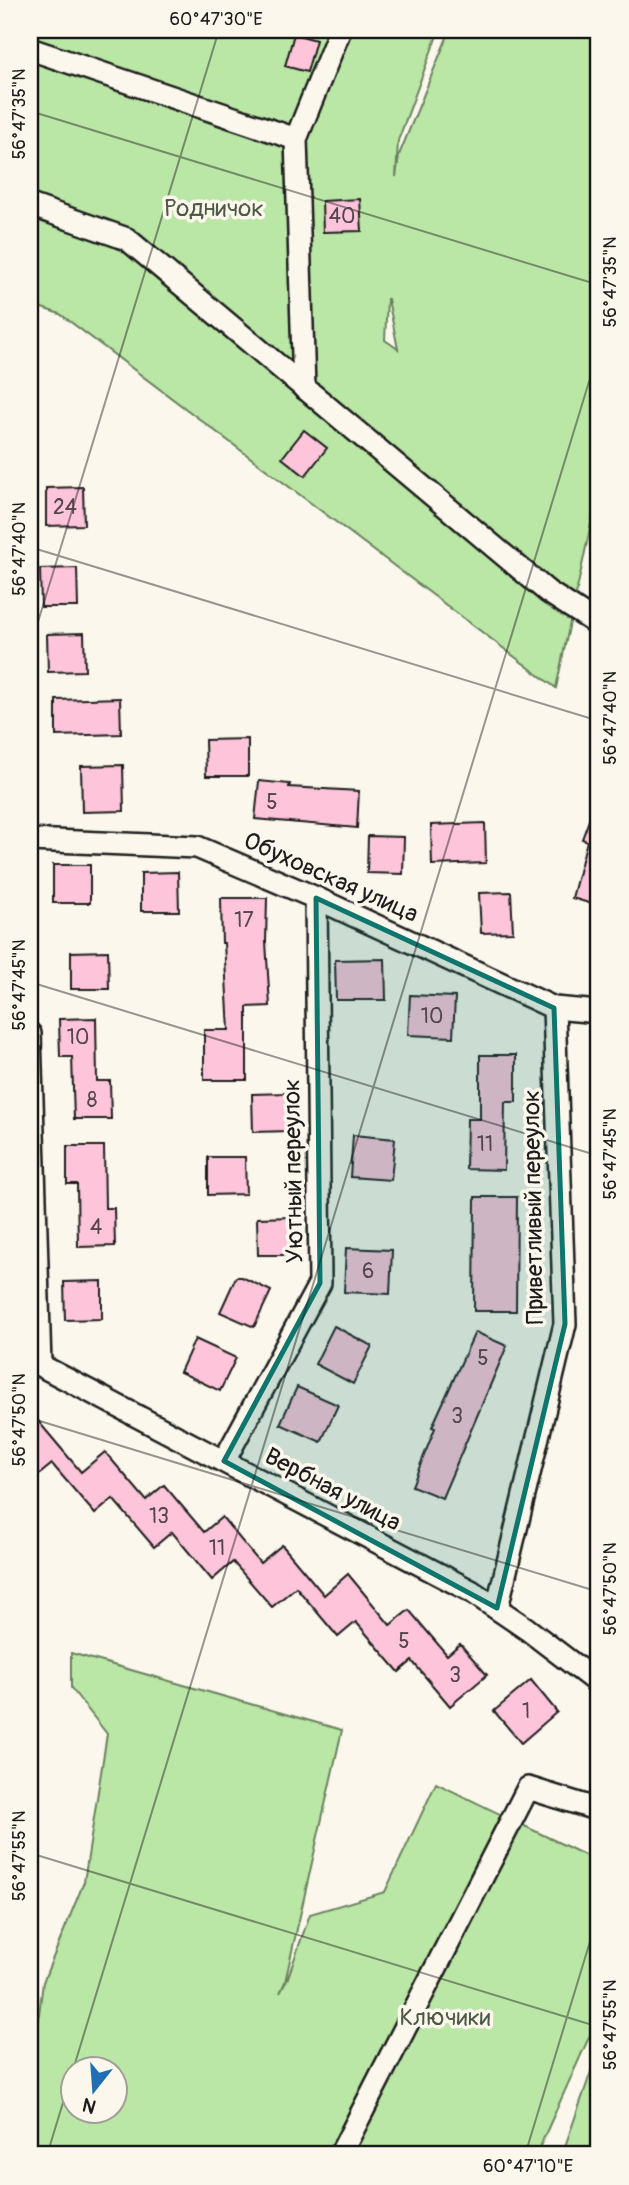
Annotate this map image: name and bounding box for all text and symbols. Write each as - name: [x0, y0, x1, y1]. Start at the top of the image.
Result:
- text: 60°47'30"E: [169, 8, 263, 31]
- text: 56°47'35"N: [8, 69, 31, 159]
- park label: Родничок: [164, 194, 264, 223]
- house number: 40: [329, 203, 355, 230]
- text: 56°47'35"N: [599, 237, 622, 327]
- house number: 24: [53, 494, 77, 521]
- text: 56°47'40"N: [8, 502, 31, 596]
- text: 56°47'40"N: [599, 671, 622, 765]
- house number: 5: [266, 789, 278, 816]
- street label: Обуховская улица: [239, 826, 423, 929]
- house number: 17: [234, 907, 254, 934]
- text: 56°47'45"N: [8, 939, 31, 1031]
- house number: 10: [421, 1003, 443, 1030]
- house number: 10: [67, 1024, 89, 1051]
- street label: Уютный переулок: [277, 1078, 310, 1264]
- house number: 8: [87, 1087, 97, 1114]
- street label: Приветливый переулок: [517, 1089, 550, 1325]
- text: 56°47'45"N: [599, 1108, 622, 1200]
- house number: 11: [477, 1131, 493, 1158]
- house number: 4: [90, 1214, 102, 1241]
- house number: 6: [362, 1258, 374, 1285]
- house number: 5: [477, 1345, 489, 1372]
- text: 56°47'50"N: [8, 1373, 31, 1467]
- house number: 3: [451, 1403, 463, 1430]
- street label: Вербная улица: [260, 1441, 406, 1537]
- house number: 13: [149, 1503, 169, 1530]
- house number: 11: [209, 1535, 225, 1562]
- text: 56°47'50"N: [599, 1542, 622, 1636]
- house number: 5: [398, 1628, 410, 1655]
- house number: 3: [449, 1662, 461, 1689]
- house number: 1: [522, 1698, 530, 1725]
- text: 56°47'55"N: [8, 1811, 31, 1901]
- text: 56°47'55"N: [599, 1980, 622, 2070]
- park label: Ключики: [400, 2003, 491, 2032]
- north arrow: [60, 2056, 130, 2126]
- text: N: [80, 2092, 99, 2119]
- text: 60°47'10"E: [483, 2155, 573, 2178]

